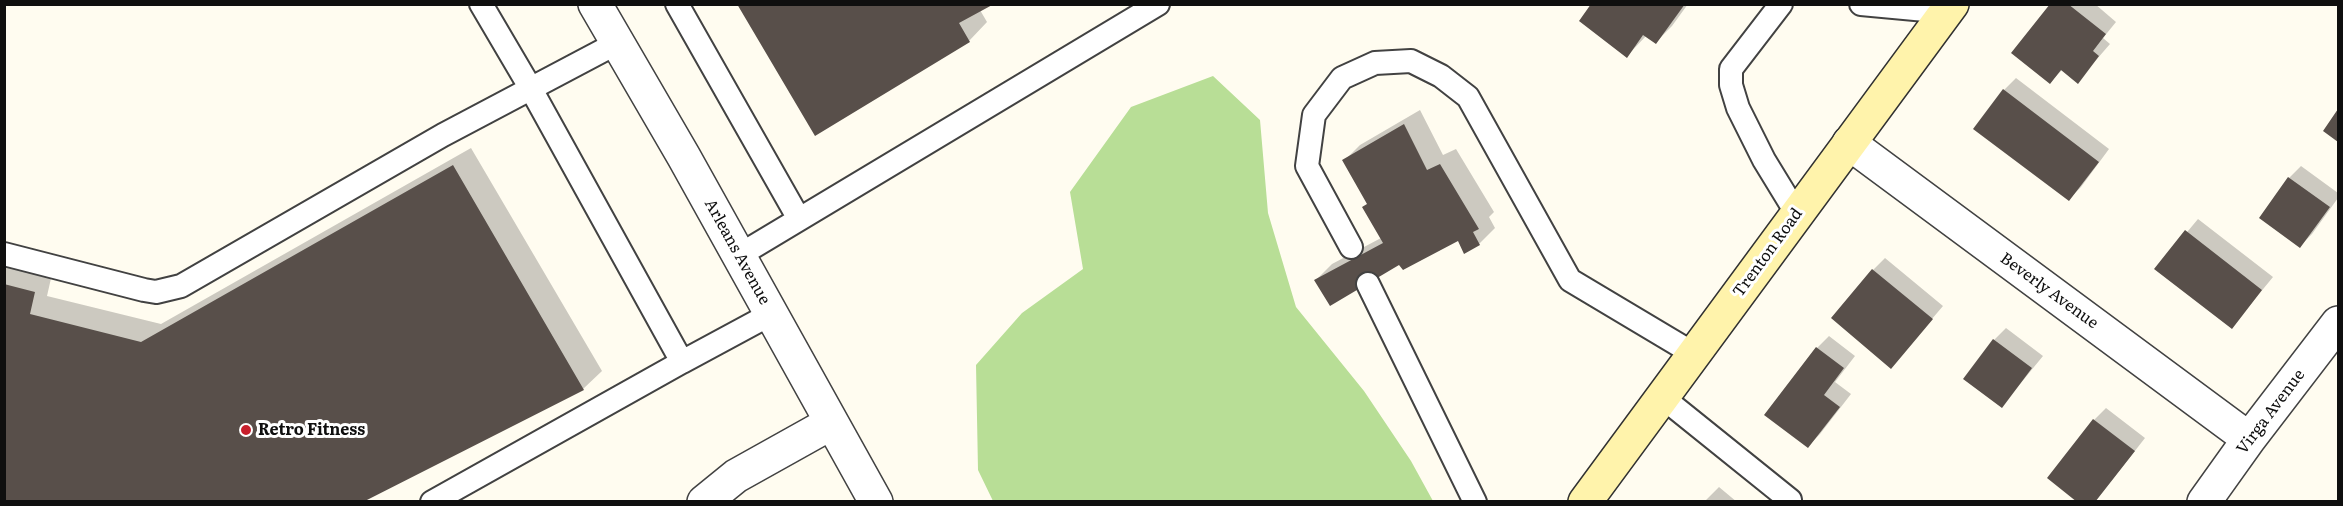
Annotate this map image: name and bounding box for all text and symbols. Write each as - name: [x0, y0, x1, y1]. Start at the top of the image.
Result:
- street label: Arleans Avenue: [700, 196, 774, 308]
- street label: Trenton Road: [1729, 205, 1807, 301]
- street label: Beverly Avenue: [1996, 249, 2102, 333]
- street label: Virga Avenue: [2233, 366, 2309, 458]
- place label: Retro Fitness: [258, 420, 365, 440]
- marker: Retro Fitness: [239, 423, 253, 437]

